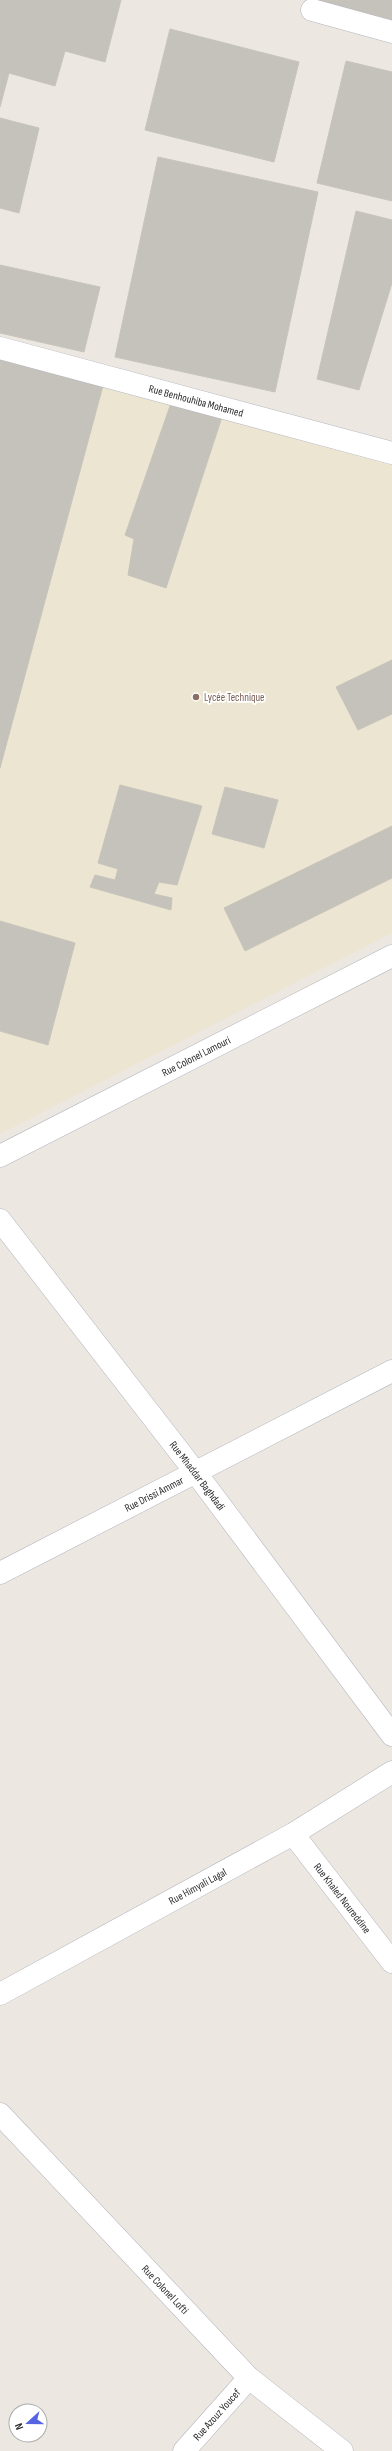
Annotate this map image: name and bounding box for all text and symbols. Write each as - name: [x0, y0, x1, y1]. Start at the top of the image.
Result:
- street label: Rue Benhouhiba Mohamed: [147, 382, 245, 420]
- place label: Lycée Technique: [204, 691, 265, 704]
- marker: Lycée Technique: [191, 692, 201, 702]
- street label: Rue Colonel Lamouri: [160, 1033, 232, 1079]
- street label: Rue Mhaddar Baghdadi: [167, 1438, 228, 1513]
- street label: Rue Drissi Ammar: [122, 1473, 185, 1514]
- street label: Rue Khaled Noureddine: [311, 1860, 374, 1936]
- street label: Rue Himyali Lagal: [166, 1865, 229, 1907]
- street label: Rue Colonel Lofti: [139, 2262, 191, 2316]
- street label: Rue Azouz Youcef: [190, 2385, 243, 2443]
- north arrow: [8, 2403, 48, 2443]
- text: N: [12, 2421, 26, 2431]

